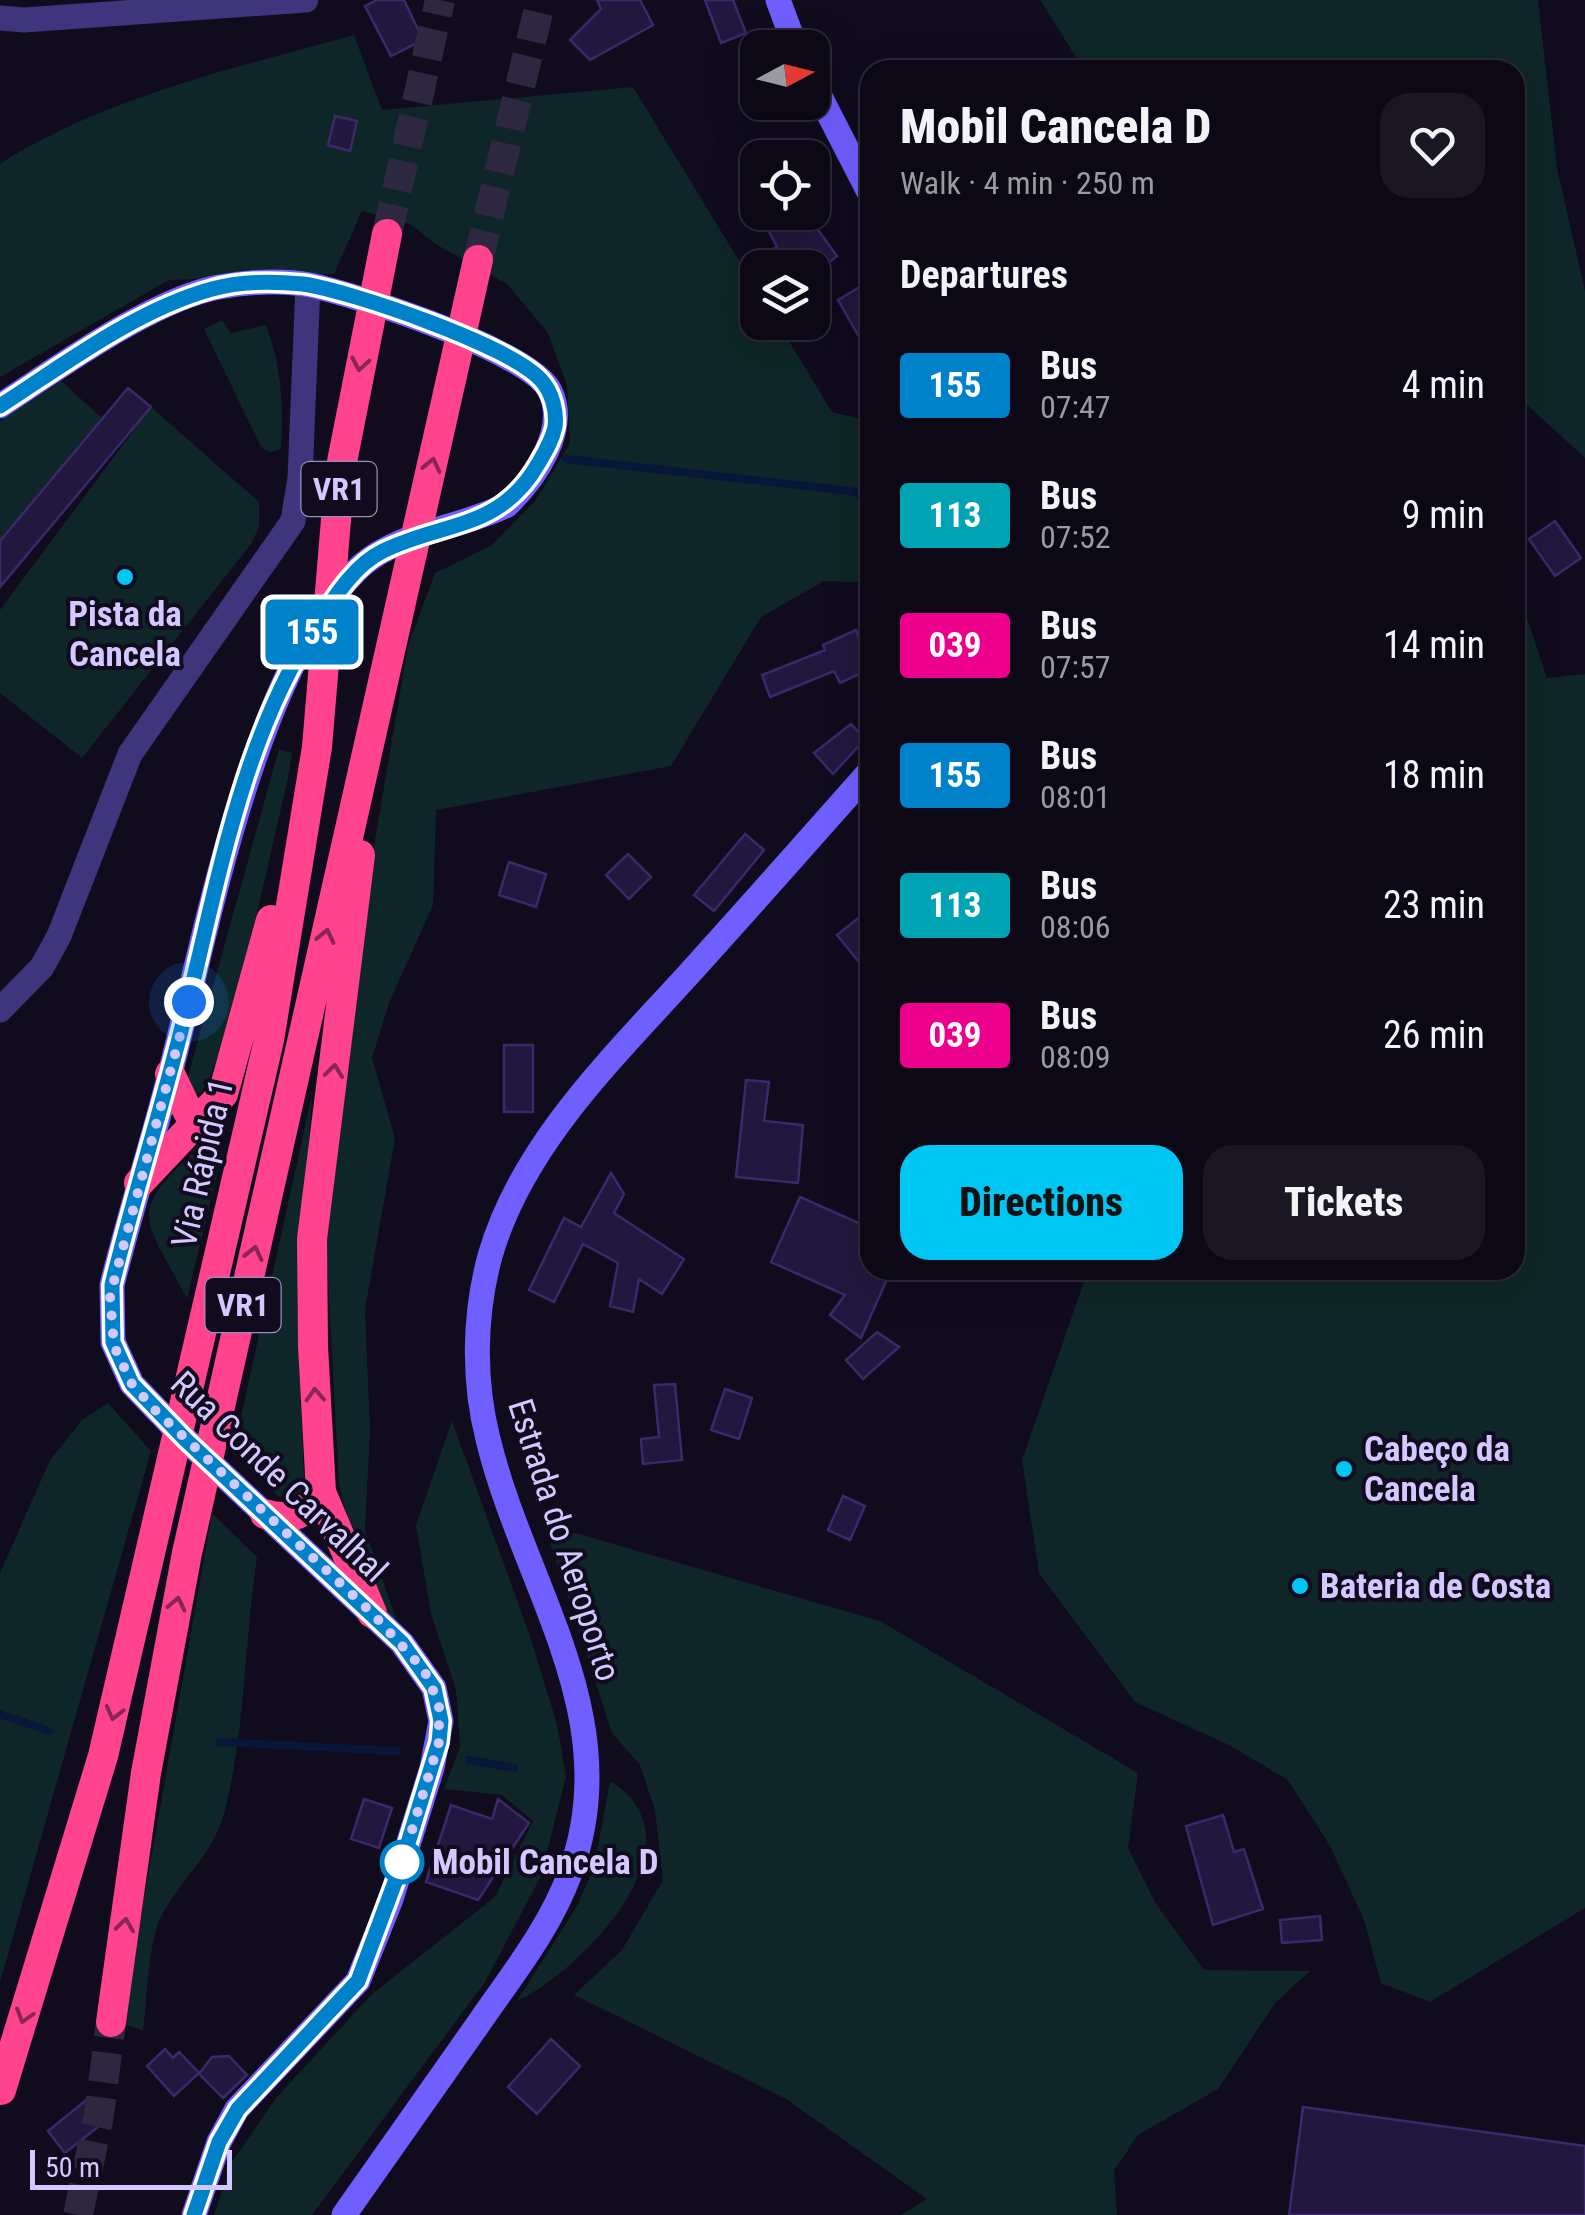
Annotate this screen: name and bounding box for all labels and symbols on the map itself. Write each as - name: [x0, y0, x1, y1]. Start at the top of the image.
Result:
- north arrow: [740, 30, 830, 120]
- one-way arrow: [350, 356, 371, 372]
- one-way arrow: [421, 457, 442, 474]
- road number: VR1: [302, 462, 376, 516]
- marker: Pista da Cancela: [114, 566, 136, 588]
- place label: Pista da Cancela: [68, 594, 182, 675]
- line badge: 155: [254, 600, 370, 664]
- one-way arrow: [314, 928, 335, 945]
- your location: [164, 977, 214, 1027]
- one-way arrow: [322, 1063, 343, 1080]
- street label: Via Rápida 1: [164, 1074, 242, 1252]
- one-way arrow: [243, 1245, 264, 1262]
- road number: VR1: [206, 1278, 280, 1332]
- street label: Rua Conde Carvalhal: [162, 1363, 396, 1591]
- one-way arrow: [305, 1386, 326, 1402]
- street label: Estrada do Aeroporto: [499, 1394, 629, 1686]
- place label: Cabeço da Cancela: [1364, 1429, 1510, 1510]
- marker: Cabeço da Cancela: [1333, 1458, 1355, 1480]
- place label: Bateria de Costa: [1320, 1566, 1551, 1607]
- marker: Bateria de Costa: [1289, 1575, 1311, 1597]
- one-way arrow: [165, 1596, 186, 1613]
- one-way arrow: [105, 1704, 126, 1721]
- marker: Mobil Cancela D: [381, 1841, 423, 1883]
- place label: Mobil Cancela D: [432, 1842, 659, 1883]
- one-way arrow: [113, 1917, 134, 1933]
- one-way arrow: [15, 2007, 36, 2024]
- scale bar: [30, 2145, 232, 2190]

